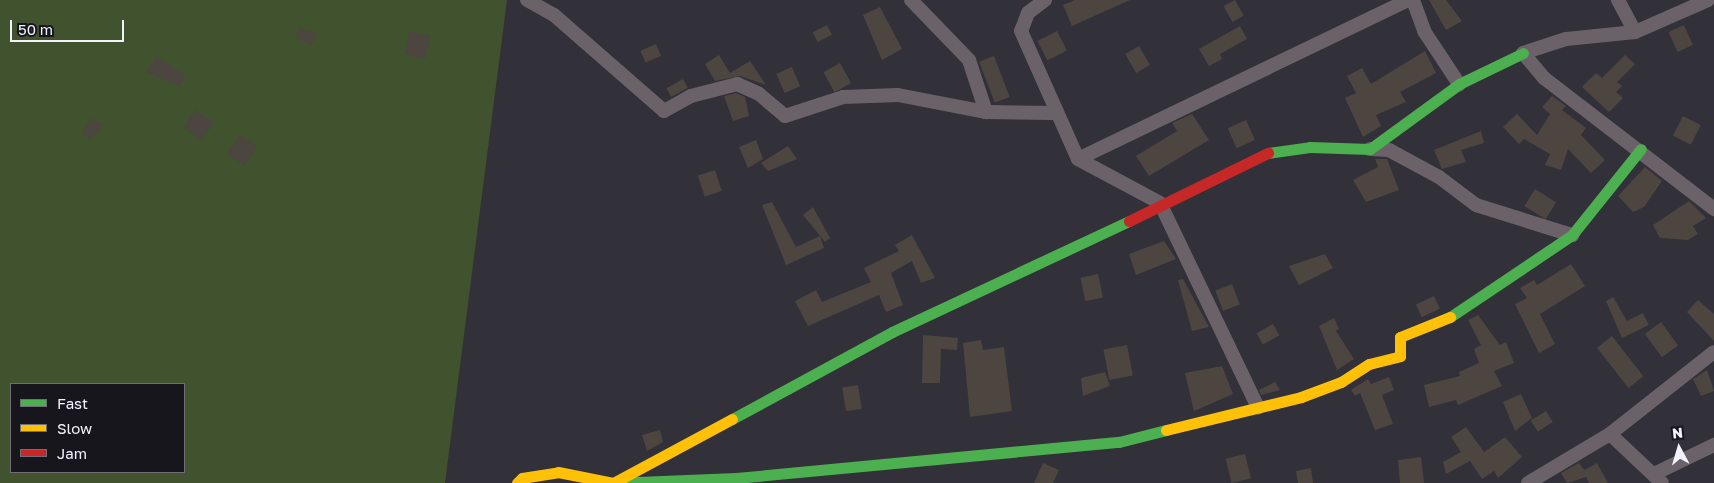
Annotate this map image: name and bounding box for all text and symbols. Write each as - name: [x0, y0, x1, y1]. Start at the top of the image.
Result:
- scale bar: [12, 10, 126, 42]
- text: 50 m: [18, 20, 53, 38]
- legend: [10, 383, 185, 473]
- text: Fast: [57, 394, 88, 412]
- text: Slow: [57, 419, 92, 437]
- north arrow: [1654, 423, 1704, 473]
- text: N: [1671, 424, 1684, 442]
- text: Jam: [57, 444, 87, 462]

